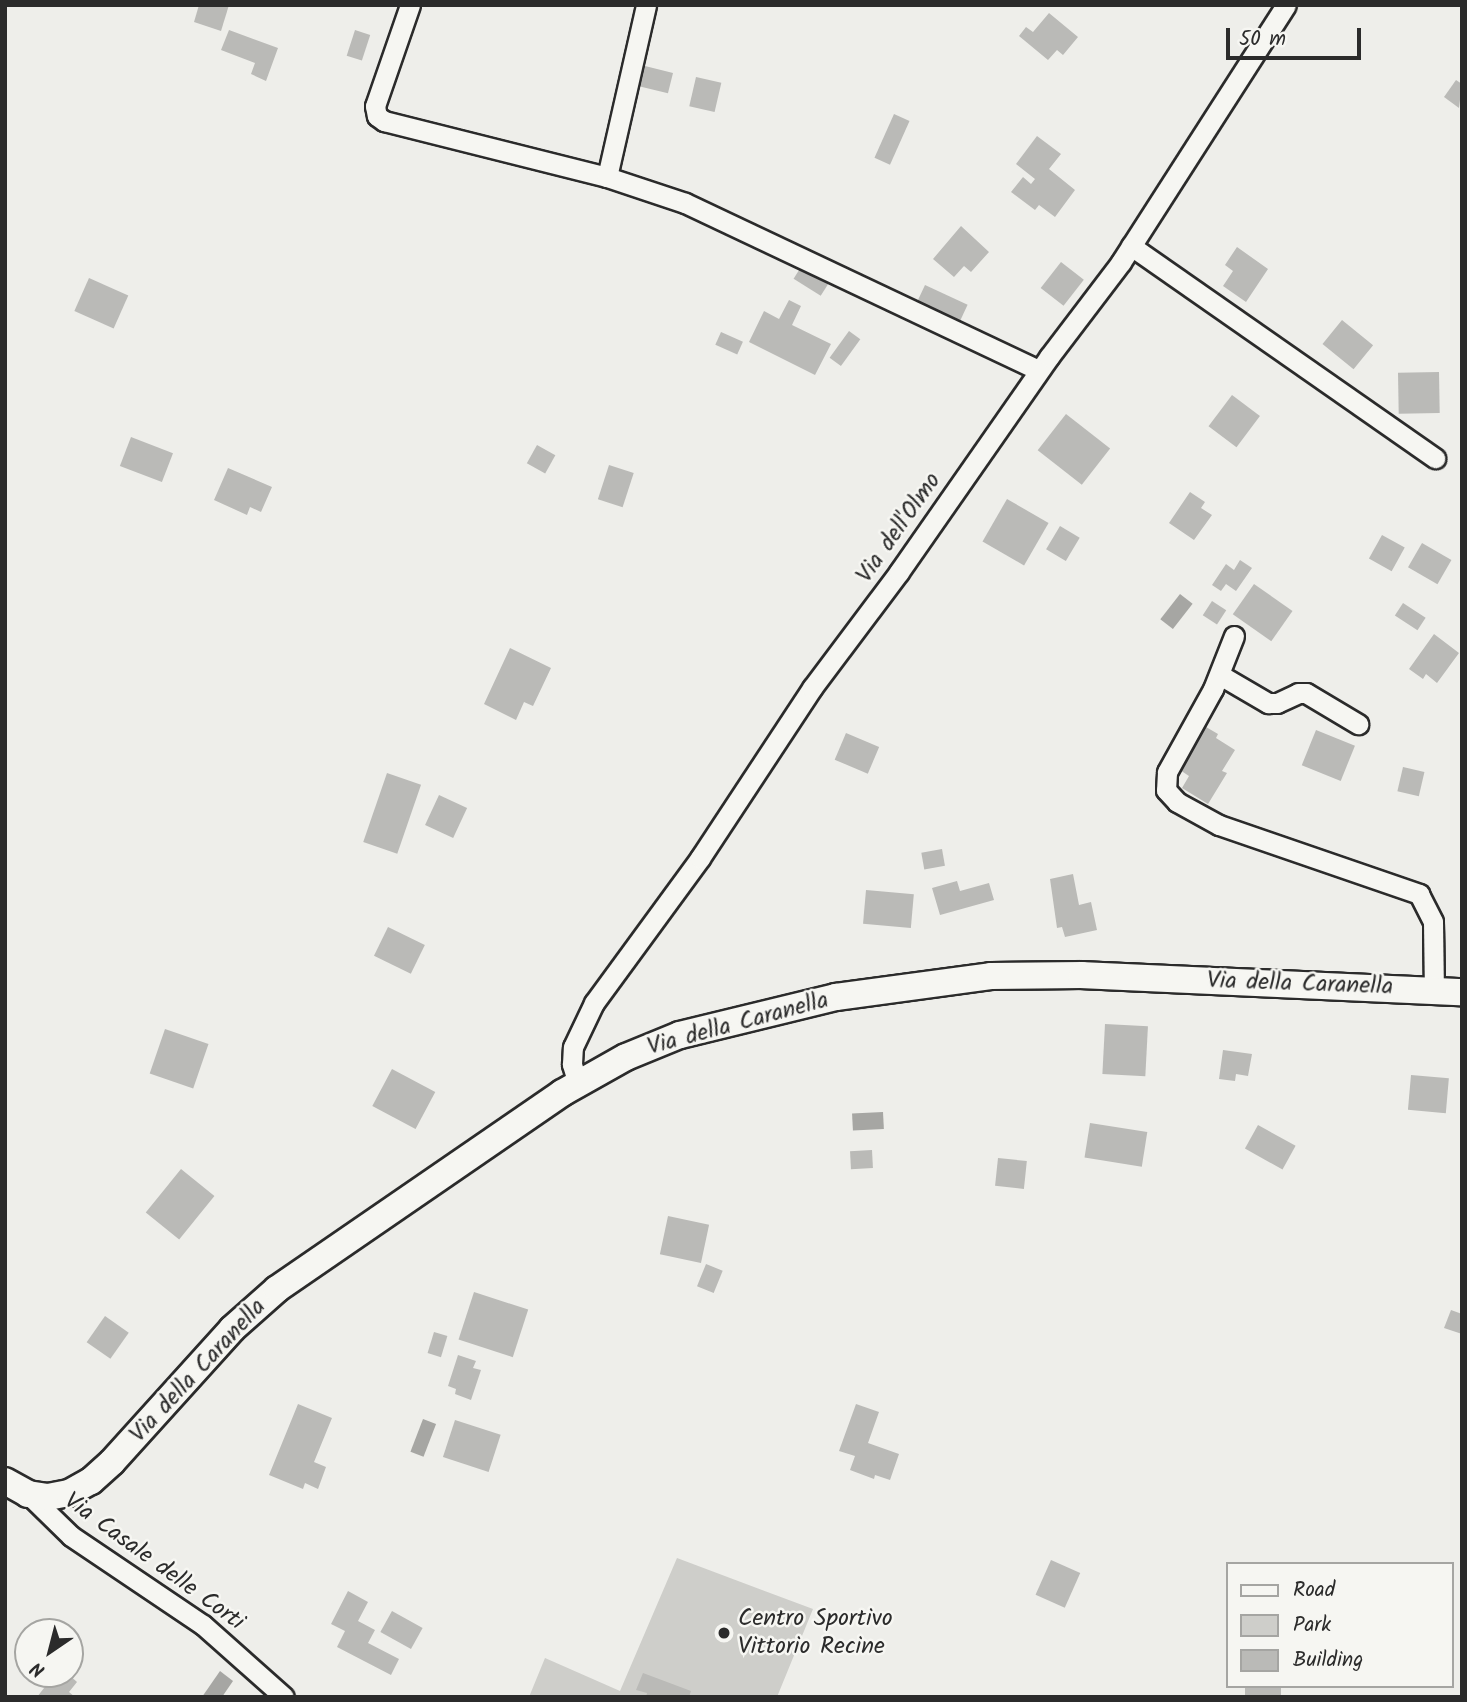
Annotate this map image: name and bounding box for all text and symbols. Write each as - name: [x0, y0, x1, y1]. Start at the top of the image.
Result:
- scale bar: [1229, 14, 1364, 58]
- text: 50 m: [1239, 23, 1286, 56]
- street label: Via dell'Olmo: [851, 467, 947, 589]
- street label: Via della Caranella: [1206, 966, 1394, 1002]
- street label: Via della Caranella: [644, 986, 832, 1062]
- street label: Via della Caranella: [124, 1293, 272, 1449]
- street label: Via Casale delle Corti: [58, 1487, 250, 1637]
- legend: [1226, 1562, 1453, 1688]
- text: Road: [1293, 1574, 1335, 1607]
- place label: Centro Sportivo Vittorio Recine: [738, 1605, 893, 1661]
- text: Park: [1293, 1609, 1331, 1642]
- north arrow: [14, 1618, 84, 1688]
- marker: Centro Sportivo Vittorio Recine: [716, 1625, 732, 1641]
- text: Building: [1293, 1644, 1363, 1677]
- text: N: [25, 1653, 52, 1684]

